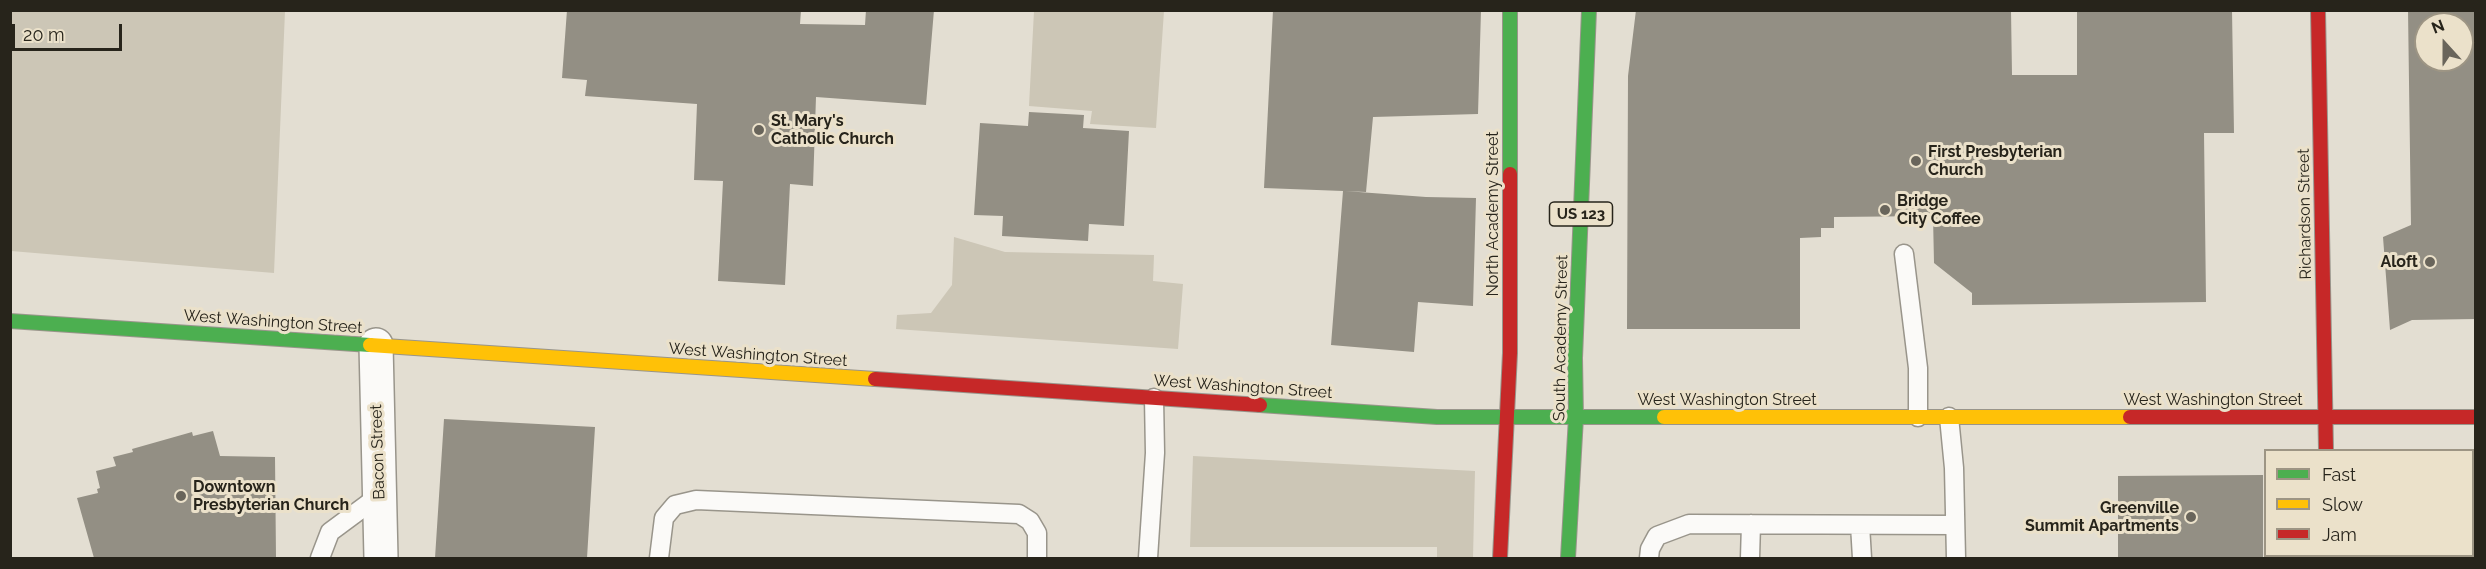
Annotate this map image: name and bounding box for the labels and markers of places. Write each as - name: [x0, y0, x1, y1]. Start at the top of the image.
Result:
- place label: St. Mary's Catholic Church: [771, 111, 894, 149]
- marker: St. Mary's Catholic Church: [752, 123, 766, 137]
- place label: First Presbyterian Church: [1928, 142, 2062, 180]
- marker: First Presbyterian Church: [1909, 154, 1923, 168]
- place label: Bridge City Coffee: [1897, 191, 1981, 229]
- marker: Bridge City Coffee: [1878, 203, 1892, 217]
- place label: Aloft: [2381, 252, 2418, 272]
- marker: Aloft: [2423, 255, 2437, 269]
- place label: Downtown Presbyterian Church: [193, 477, 349, 515]
- marker: Downtown Presbyterian Church: [174, 489, 188, 503]
- place label: Greenville Summit Apartments: [2025, 498, 2179, 536]
- marker: Greenville Summit Apartments: [2184, 510, 2198, 524]

